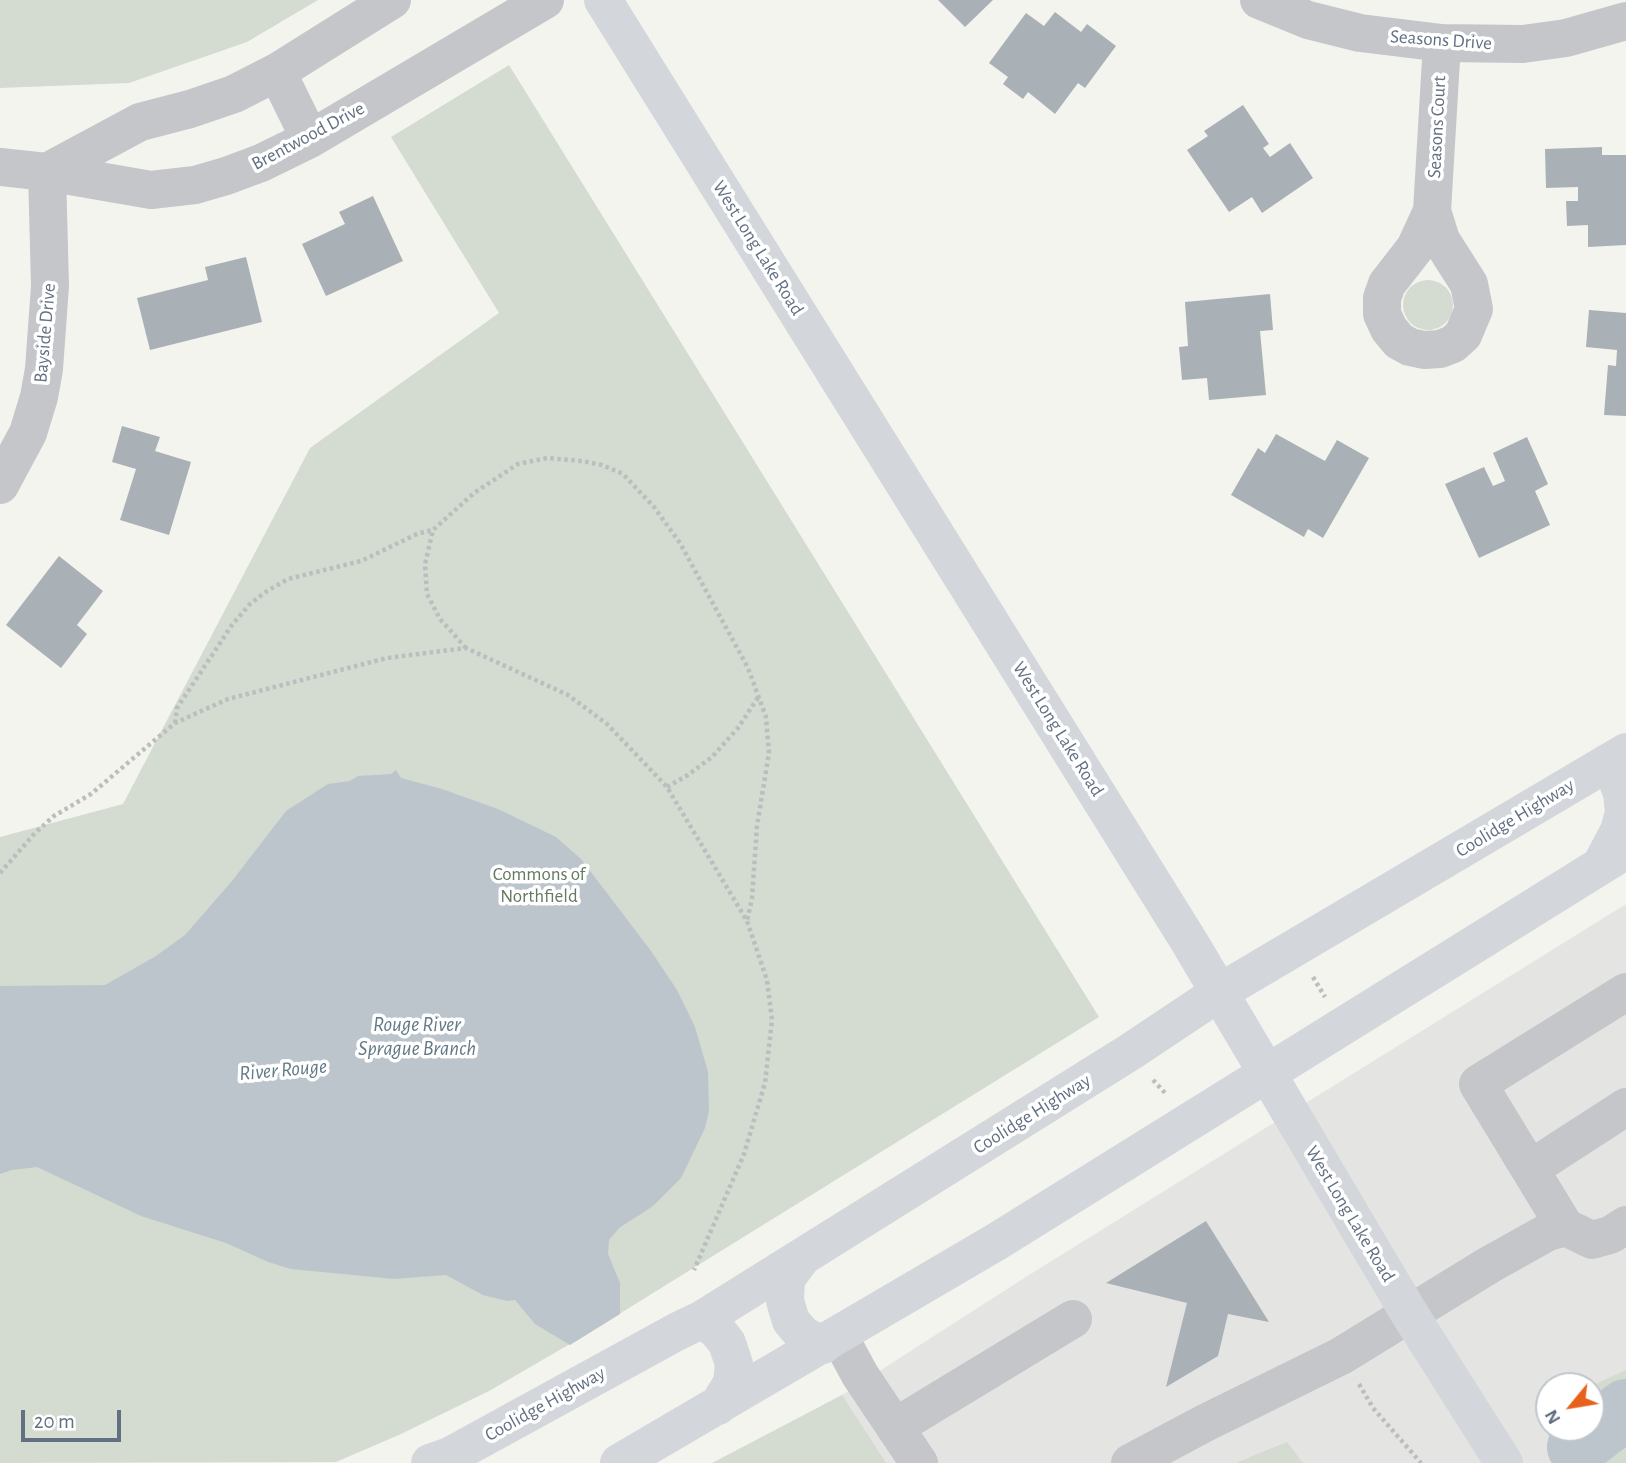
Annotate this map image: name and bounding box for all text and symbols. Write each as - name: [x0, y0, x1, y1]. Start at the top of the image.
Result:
- street label: Seasons Drive: [1389, 25, 1493, 55]
- street label: Seasons Court: [1423, 75, 1451, 179]
- street label: Brentwood Drive: [248, 97, 368, 175]
- street label: West Long Lake Road: [707, 176, 809, 320]
- street label: Bayside Drive: [29, 282, 61, 384]
- street label: West Long Lake Road: [1007, 657, 1109, 801]
- street label: Coolidge Highway: [1452, 774, 1578, 862]
- park label: Commons of Northfield: [493, 863, 585, 907]
- water label: Rouge River Sprague Branch: [358, 1012, 476, 1062]
- water label: River Rouge: [238, 1054, 328, 1086]
- street label: Coolidge Highway: [969, 1069, 1095, 1159]
- street label: West Long Lake Road: [1300, 1142, 1400, 1286]
- street label: Coolidge Highway: [481, 1362, 609, 1446]
- north arrow: [1535, 1372, 1605, 1442]
- scale bar: [24, 1396, 124, 1440]
- text: N: [1542, 1406, 1565, 1427]
- text: 20 m: [34, 1411, 75, 1432]

